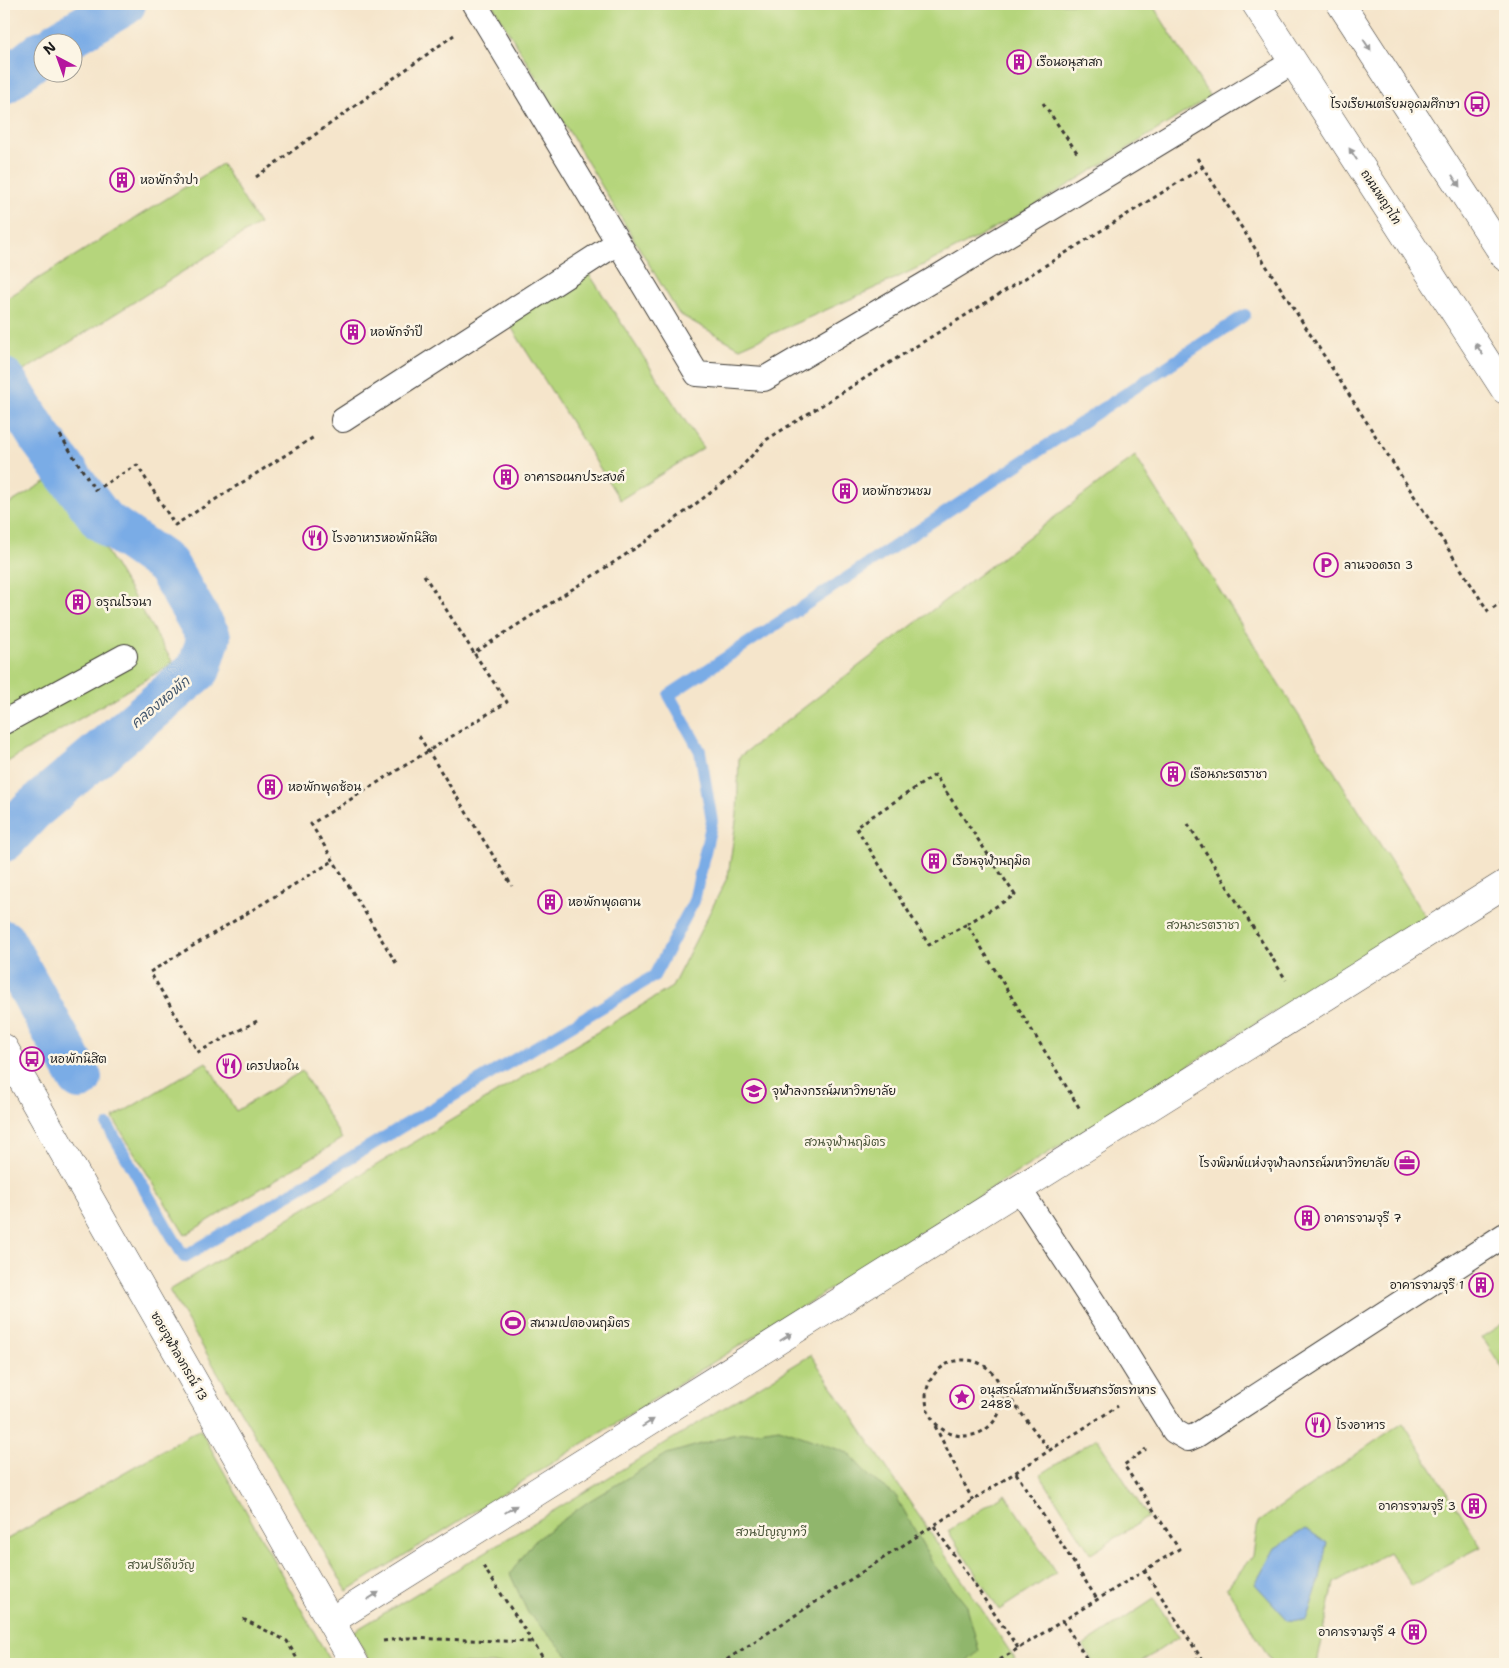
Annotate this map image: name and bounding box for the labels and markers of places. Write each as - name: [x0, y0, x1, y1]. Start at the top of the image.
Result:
- building icon: เรือนอนุสาสก: [1006, 49, 1032, 75]
- place label: เรือนอนุสาสก: [1036, 54, 1103, 71]
- bus stop icon: โรงเรียนเตรียมอุดมศึกษา: [1464, 91, 1490, 117]
- place label: โรงเรียนเตรียมอุดมศึกษา: [1330, 96, 1460, 113]
- building icon: หอพักจำปา: [109, 167, 135, 193]
- place label: หอพักจำปา: [140, 172, 198, 188]
- building icon: หอพักจำปี: [340, 319, 366, 345]
- place label: หอพักจำปี: [370, 324, 423, 340]
- building icon: อาคารอเนกประสงค์: [493, 464, 519, 490]
- place label: อาคารอเนกประสงค์: [524, 469, 625, 485]
- building icon: หอพักชวนชม: [832, 478, 858, 504]
- place label: หอพักชวนชม: [862, 483, 932, 499]
- restaurant icon: โรงอาหารหอพักนิสิต: [302, 525, 328, 551]
- place label: โรงอาหารหอพักนิสิต: [332, 530, 438, 546]
- parking icon: ลานจอดรถ 3: [1313, 552, 1339, 578]
- place label: ลานจอดรถ 3: [1344, 557, 1413, 573]
- building icon: อรุณโรจนา: [65, 589, 91, 615]
- place label: อรุณโรจนา: [96, 594, 152, 611]
- building icon: เรือนภะรตราชา: [1160, 761, 1186, 787]
- place label: เรือนภะรตราชา: [1190, 766, 1267, 782]
- building icon: หอพักพุดซ้อน: [257, 774, 283, 800]
- place label: หอพักพุดซ้อน: [288, 779, 361, 796]
- building icon: เรือนจุฬานฤมิต: [921, 848, 947, 874]
- place label: เรือนจุฬานฤมิต: [952, 853, 1031, 870]
- building icon: หอพักพุดตาน: [537, 889, 563, 915]
- place label: หอพักพุดตาน: [568, 894, 641, 911]
- bus stop icon: หอพักนิสิต: [19, 1046, 45, 1072]
- place label: หอพักนิสิต: [50, 1051, 107, 1067]
- restaurant icon: เครปหอใน: [216, 1053, 242, 1079]
- place label: เครปหอใน: [246, 1058, 299, 1074]
- school or university icon: จุฬาลงกรณ์มหาวิทยาลัย: [741, 1078, 767, 1104]
- place label: จุฬาลงกรณ์มหาวิทยาลัย: [772, 1083, 896, 1100]
- office icon: โรงพิมพ์แห่งจุฬาลงกรณ์มหาวิทยาลัย: [1394, 1150, 1420, 1176]
- place label: โรงพิมพ์แห่งจุฬาลงกรณ์มหาวิทยาลัย: [1199, 1155, 1390, 1172]
- building icon: อาคารจามจุรี 7: [1294, 1205, 1320, 1231]
- place label: อาคารจามจุรี 7: [1324, 1210, 1402, 1227]
- building icon: อาคารจามจุรี 1: [1468, 1272, 1494, 1298]
- place label: อาคารจามจุรี 1: [1390, 1277, 1464, 1294]
- sports icon: สนามเปตองนฤมิตร: [500, 1310, 526, 1336]
- place label: สนามเปตองนฤมิตร: [530, 1315, 630, 1331]
- place label: อนุสรณ์สถานนักเรียนสารวัตรทหาร 2488: [980, 1382, 1156, 1412]
- place icon: อนุสรณ์สถานนักเรียนสารวัตรทหาร 2488: [949, 1384, 975, 1410]
- restaurant icon: โรงอาหาร: [1305, 1412, 1331, 1438]
- place label: โรงอาหาร: [1336, 1417, 1386, 1433]
- building icon: อาคารจามจุรี 3: [1461, 1493, 1487, 1519]
- place label: อาคารจามจุรี 3: [1378, 1498, 1456, 1515]
- building icon: อาคารจามจุรี 4: [1401, 1619, 1427, 1645]
- place label: อาคารจามจุรี 4: [1318, 1624, 1396, 1641]

